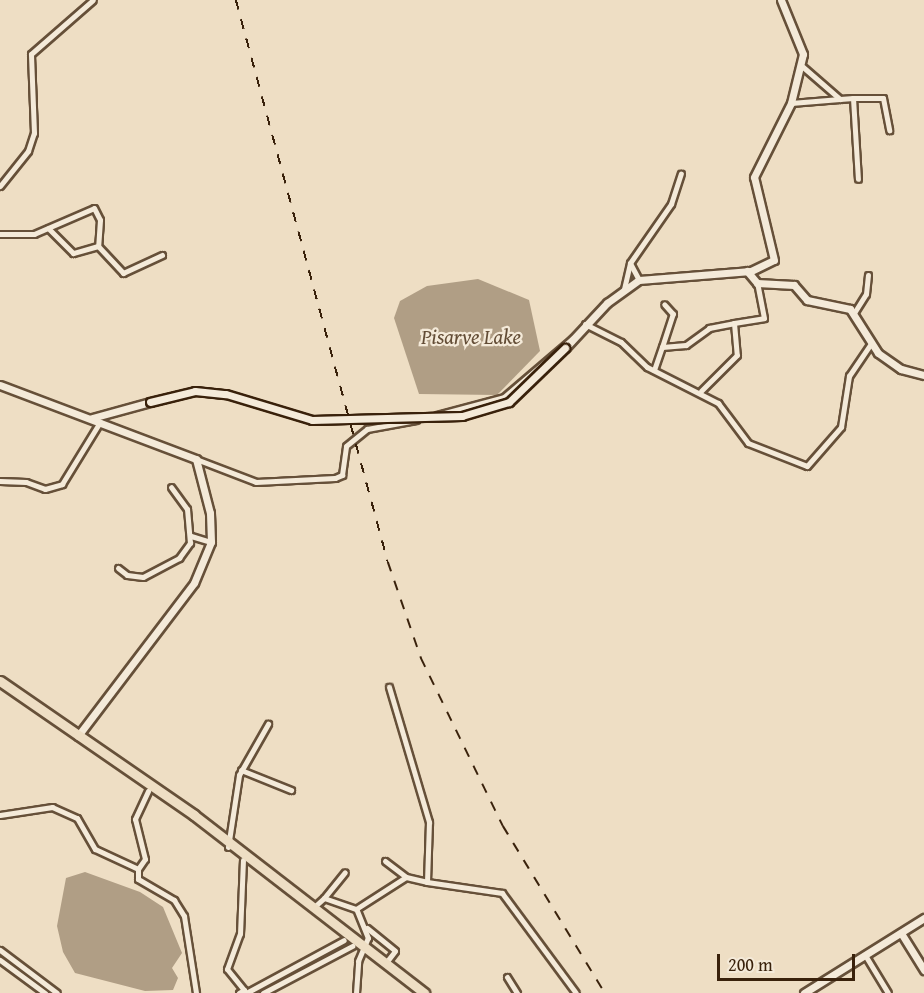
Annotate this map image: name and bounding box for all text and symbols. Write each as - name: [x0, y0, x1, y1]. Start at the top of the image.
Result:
- water label: Pisarve Lake: [421, 324, 521, 350]
- scale bar: [720, 942, 858, 980]
- text: 200 m: [728, 951, 773, 978]

